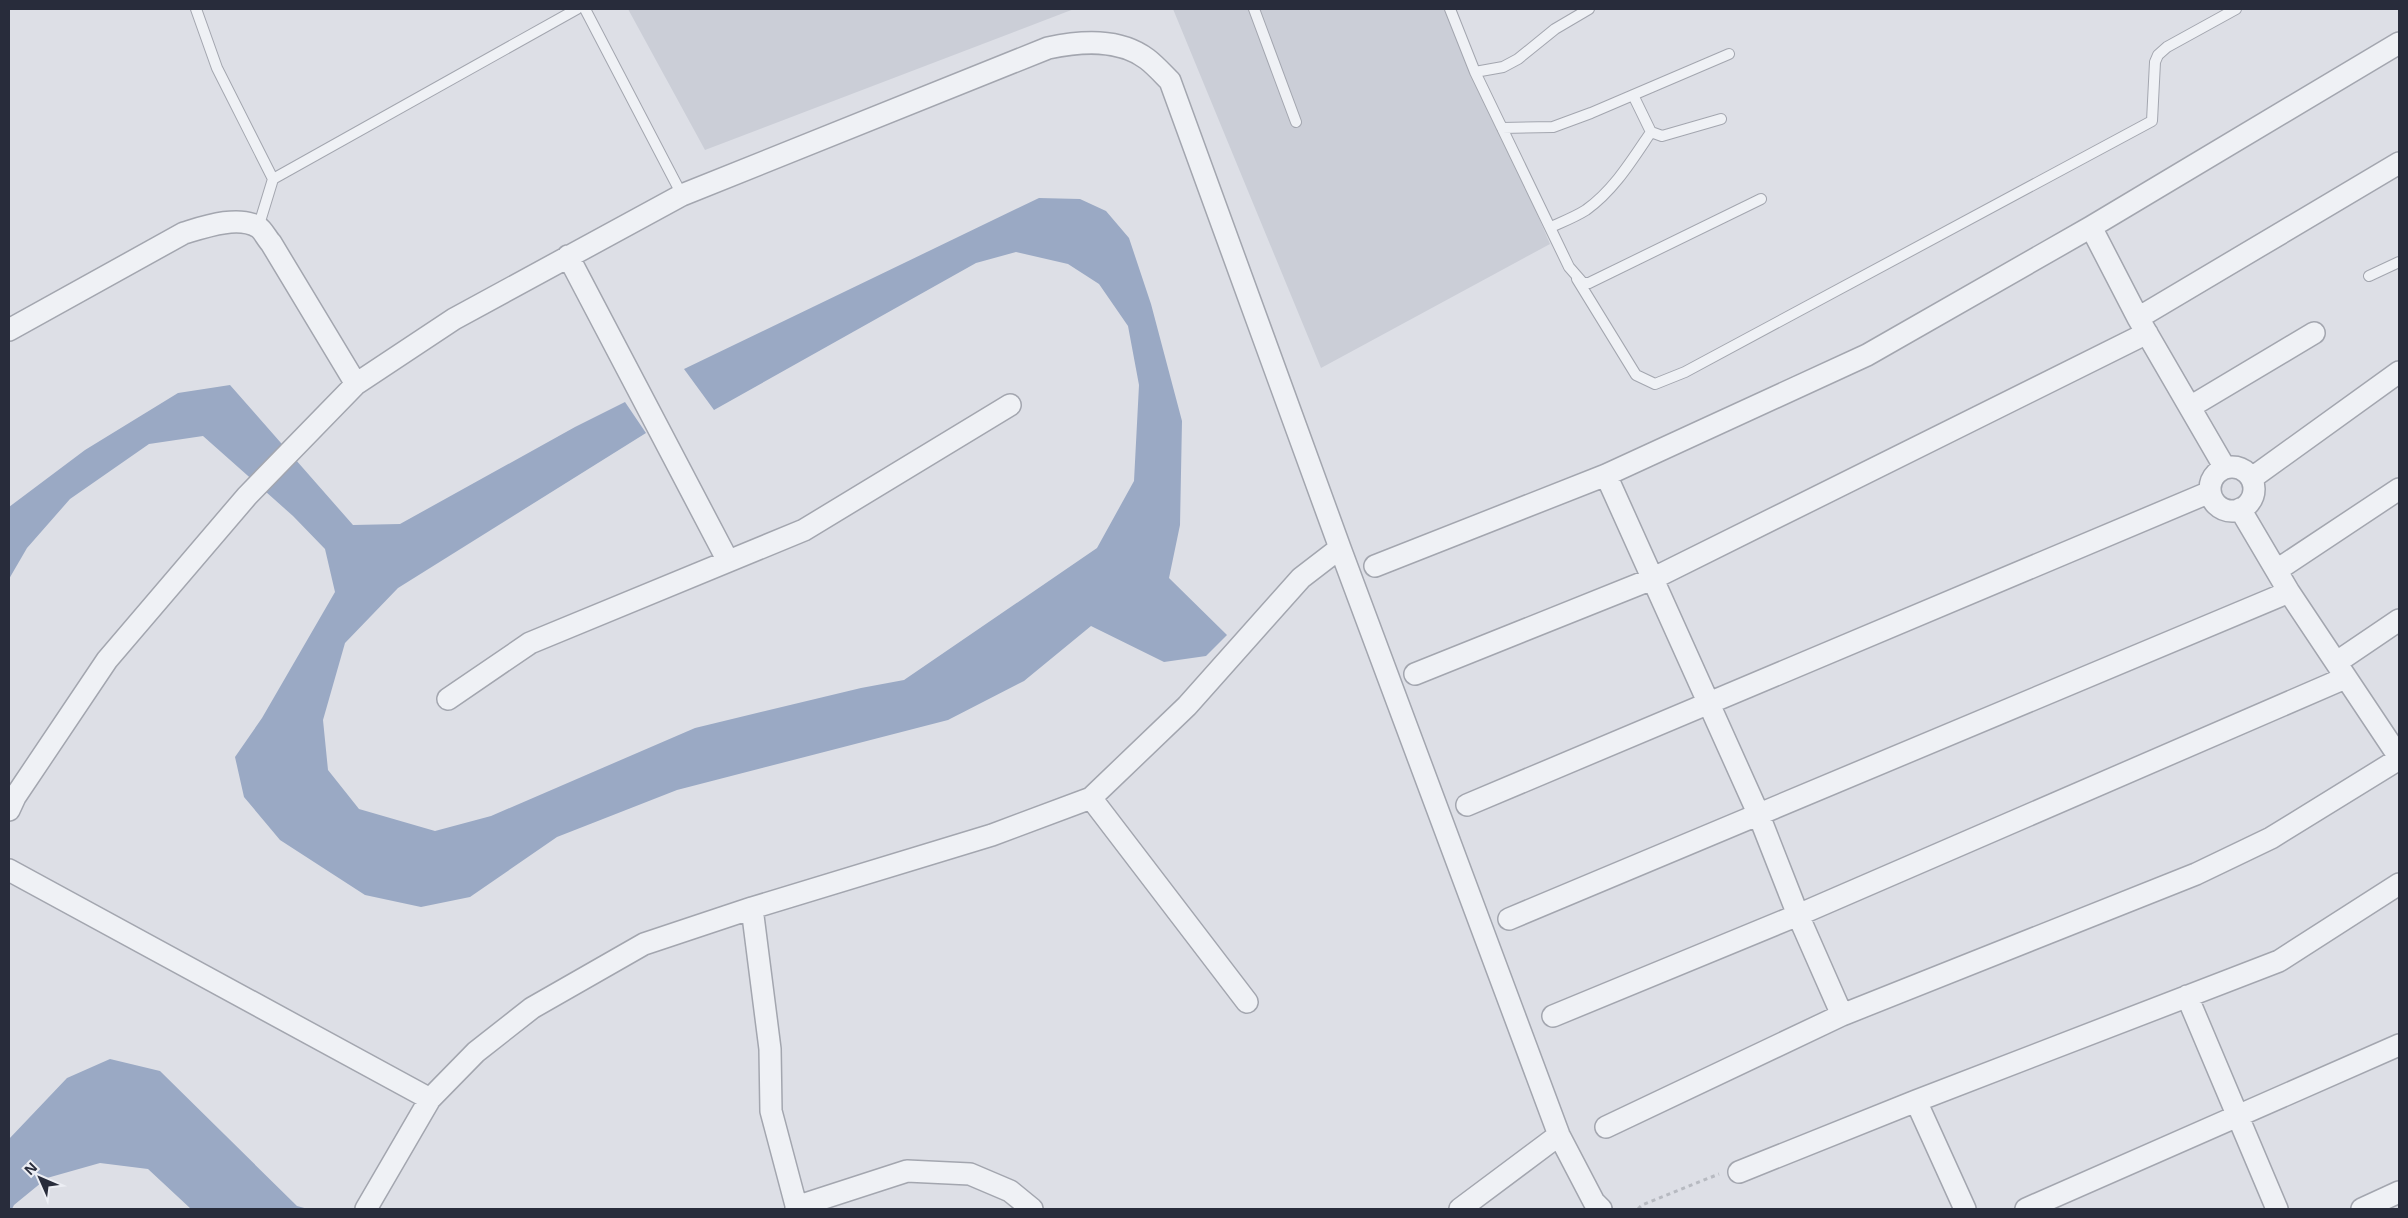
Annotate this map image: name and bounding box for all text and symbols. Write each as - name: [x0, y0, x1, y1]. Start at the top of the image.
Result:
- north arrow: [15, 1153, 65, 1203]
- text: N: [20, 1158, 41, 1179]

